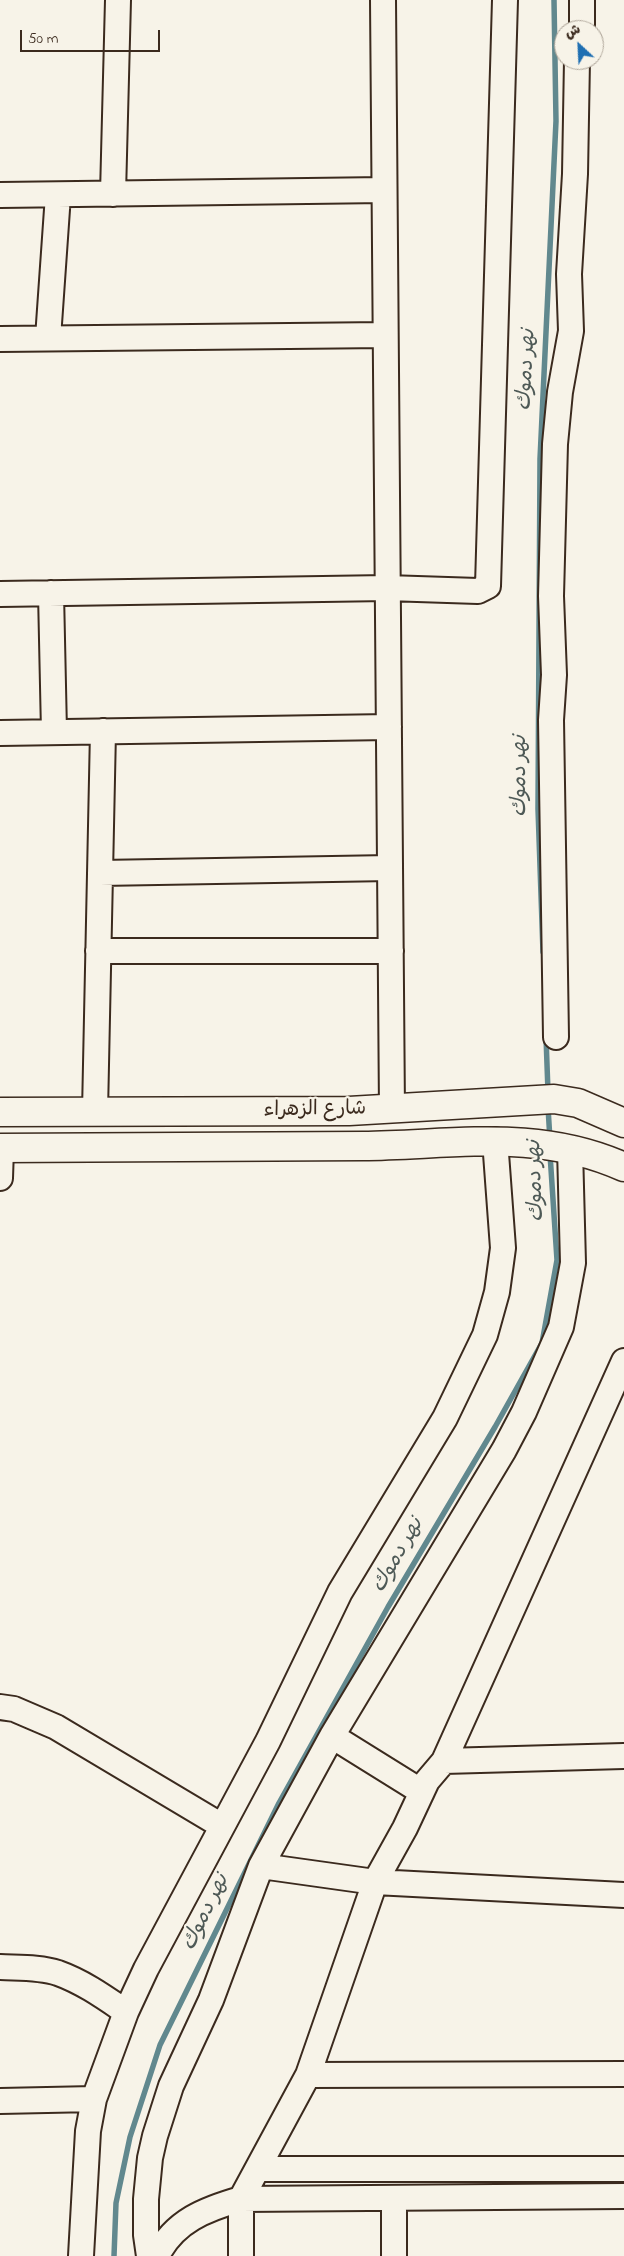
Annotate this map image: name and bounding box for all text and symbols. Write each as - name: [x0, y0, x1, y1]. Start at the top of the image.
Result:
- text: ش: [561, 19, 584, 45]
- scale bar: [22, 20, 162, 52]
- north arrow: [554, 20, 604, 70]
- text: 50 m: [28, 28, 58, 50]
- water label: نهر دموك: [513, 329, 543, 411]
- water label: نهر دموك: [509, 735, 535, 817]
- street label: شارع الزهراء: [264, 1098, 366, 1124]
- water label: نهر دموك: [523, 1140, 551, 1222]
- water label: نهر دموك: [368, 1514, 430, 1598]
- water label: نهر دموك: [178, 1871, 236, 1955]

